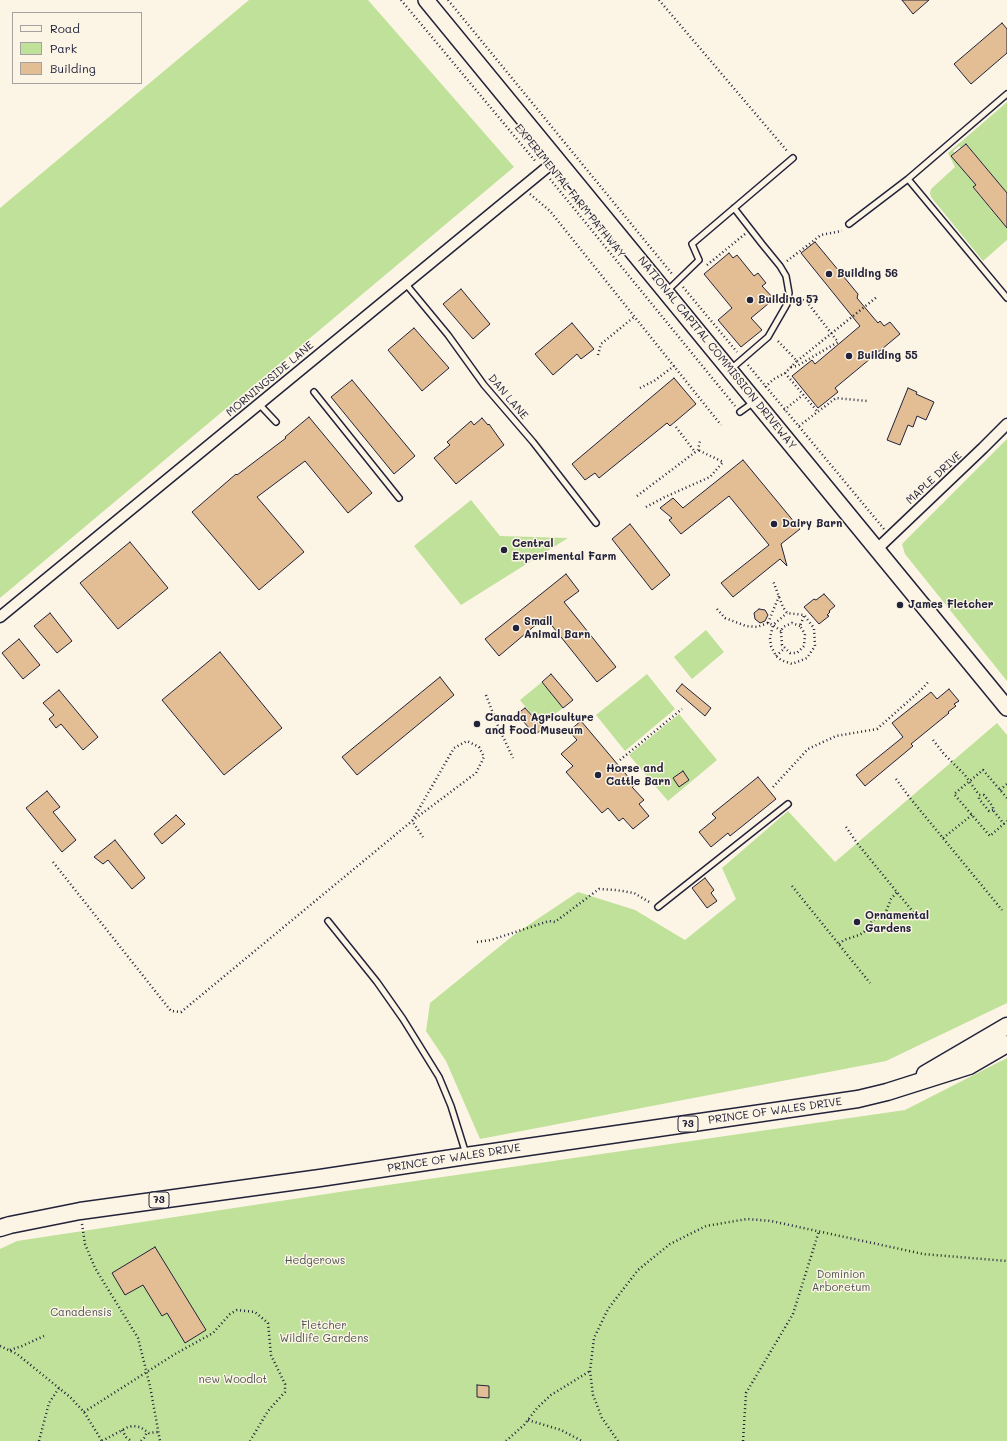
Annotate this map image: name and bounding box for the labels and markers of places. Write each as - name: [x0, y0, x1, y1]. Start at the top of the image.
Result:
- place label: Building 56: [837, 267, 898, 281]
- marker: Building 56: [824, 269, 834, 279]
- place label: Building 57: [758, 293, 818, 307]
- marker: Building 57: [745, 295, 755, 305]
- place label: Building 55: [857, 349, 918, 363]
- marker: Building 55: [844, 351, 854, 361]
- place label: Dairy Barn: [782, 517, 842, 531]
- marker: Dairy Barn: [769, 519, 779, 529]
- place label: Central Experimental Farm: [512, 537, 616, 563]
- marker: Central Experimental Farm: [499, 545, 509, 555]
- place label: James Fletcher: [908, 598, 994, 612]
- marker: James Fletcher: [895, 600, 905, 610]
- place label: Small Animal Barn: [524, 615, 590, 641]
- marker: Small Animal Barn: [511, 623, 521, 633]
- place label: Canada Agriculture and Food Museum: [485, 711, 594, 737]
- marker: Canada Agriculture and Food Museum: [472, 719, 482, 729]
- place label: Horse and Cattle Barn: [606, 762, 670, 788]
- marker: Horse and Cattle Barn: [593, 770, 603, 780]
- place label: Ornamental Gardens: [865, 909, 929, 935]
- marker: Ornamental Gardens: [852, 917, 862, 927]

